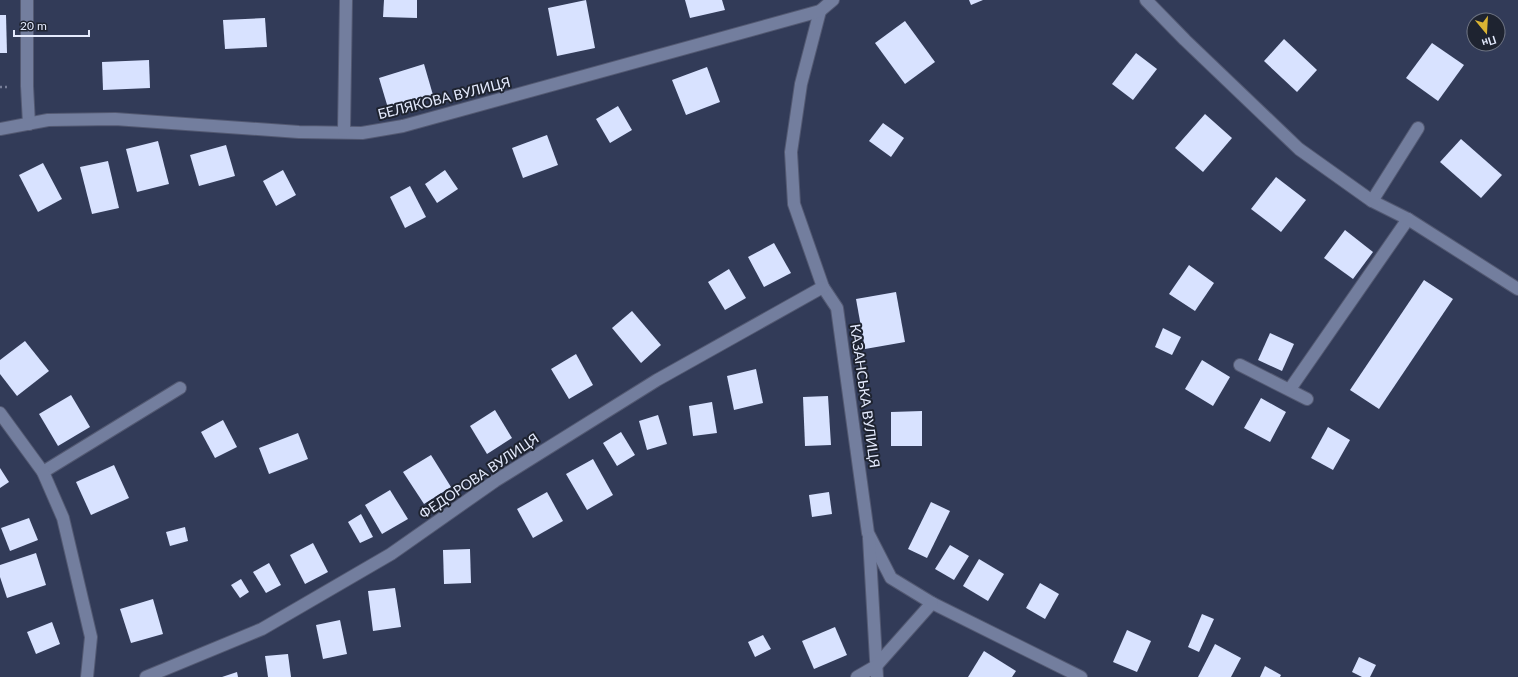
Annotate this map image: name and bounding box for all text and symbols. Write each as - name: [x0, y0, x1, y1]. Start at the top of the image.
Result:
- scale bar: [14, 12, 89, 38]
- north arrow: [1466, 12, 1506, 52]
- text: 20 m: [20, 18, 47, 33]
- text: Пн: [1480, 34, 1498, 50]
- street label: БЕЛЯКОВА ВУЛИЦЯ: [376, 73, 512, 122]
- street label: КАЗАНСЬКА ВУЛИЦЯ: [847, 323, 884, 469]
- street label: ФЕДОРОВА ВУЛИЦЯ: [416, 429, 542, 522]

